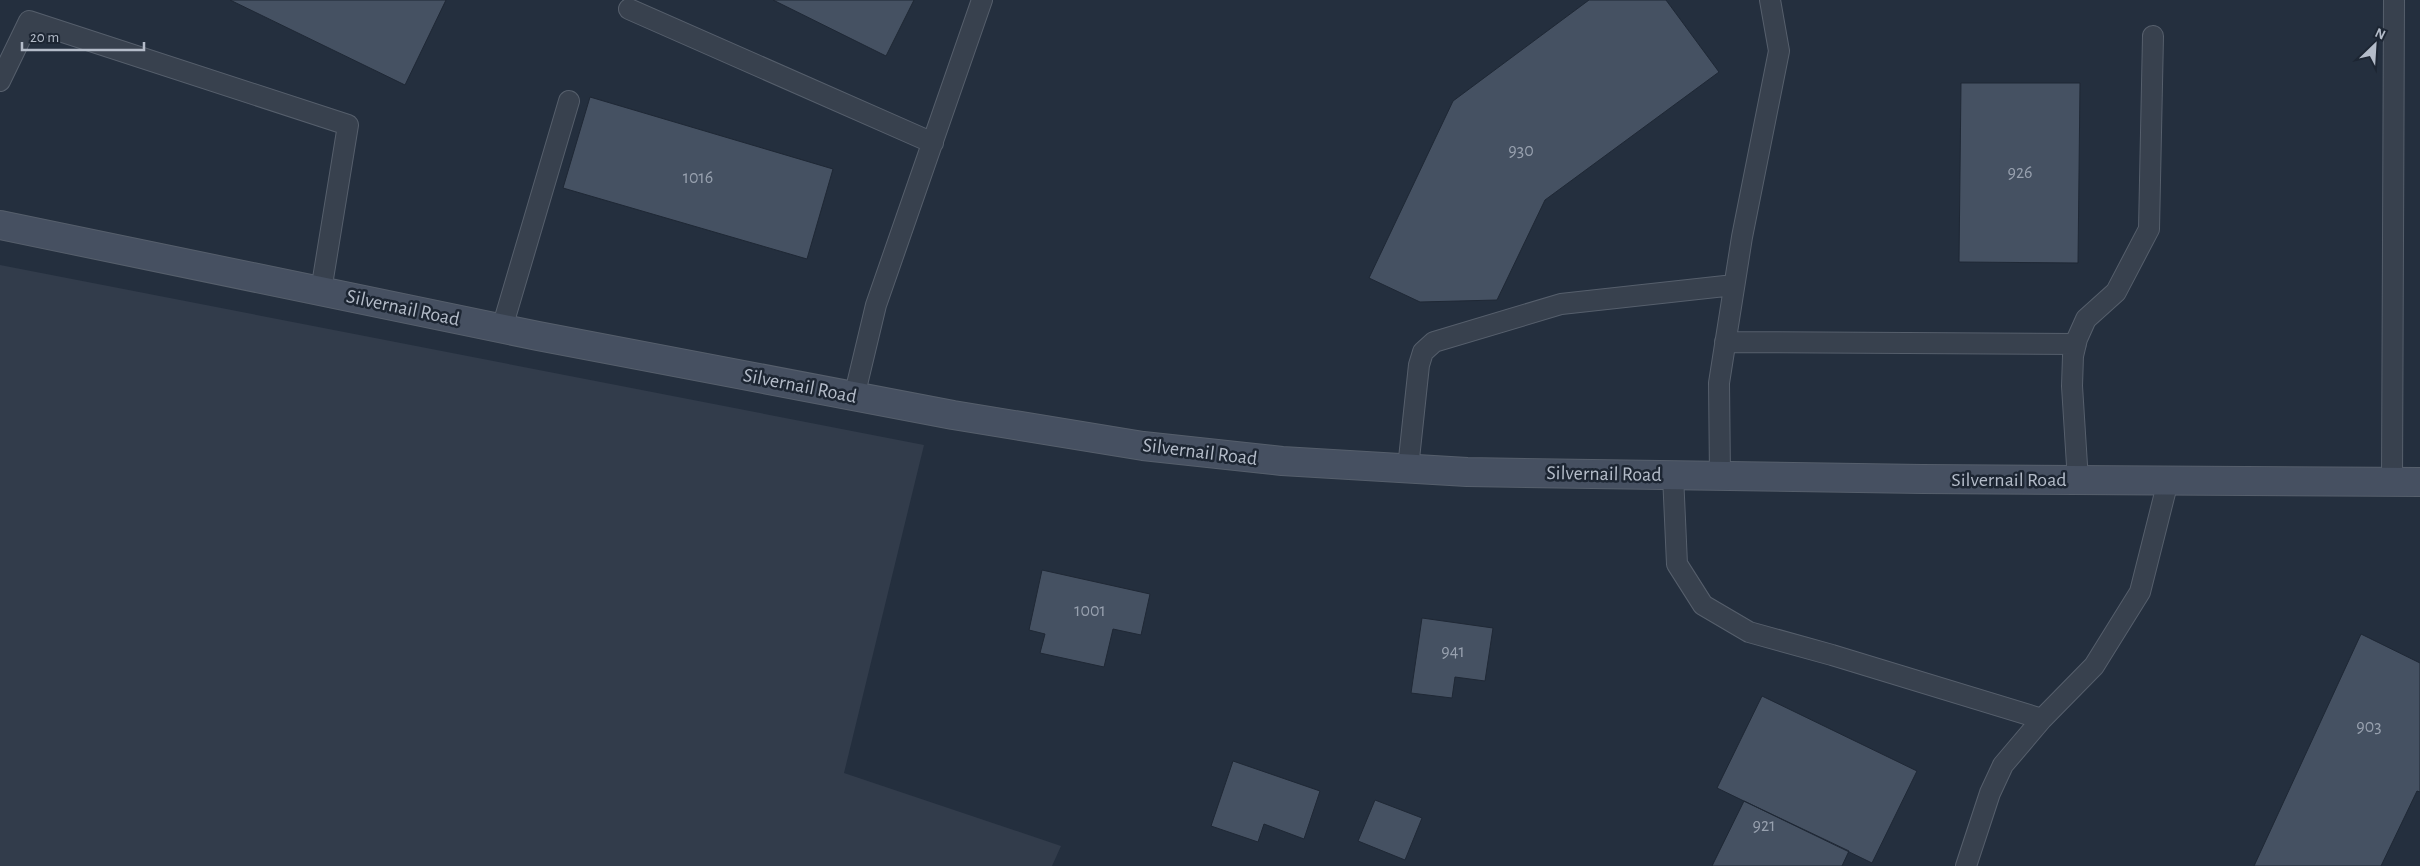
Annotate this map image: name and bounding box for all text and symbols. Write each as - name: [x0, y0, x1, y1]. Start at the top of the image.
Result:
- scale bar: [22, 20, 145, 52]
- north arrow: [2350, 20, 2400, 70]
- text: N: [2373, 26, 2387, 43]
- text: 20 m: [30, 30, 59, 45]
- house number: 930: [1508, 142, 1534, 160]
- house number: 926: [2007, 164, 2033, 182]
- house number: 1016: [683, 169, 713, 187]
- street label: Silvernail Road: [344, 286, 462, 330]
- street label: Silvernail Road: [741, 365, 859, 407]
- street label: Silvernail Road: [1141, 435, 1259, 469]
- street label: Silvernail Road: [1546, 463, 1662, 485]
- street label: Silvernail Road: [1951, 470, 2067, 490]
- house number: 1001: [1074, 602, 1106, 620]
- house number: 941: [1441, 643, 1465, 661]
- house number: 903: [2356, 718, 2382, 736]
- house number: 921: [1753, 817, 1775, 835]

